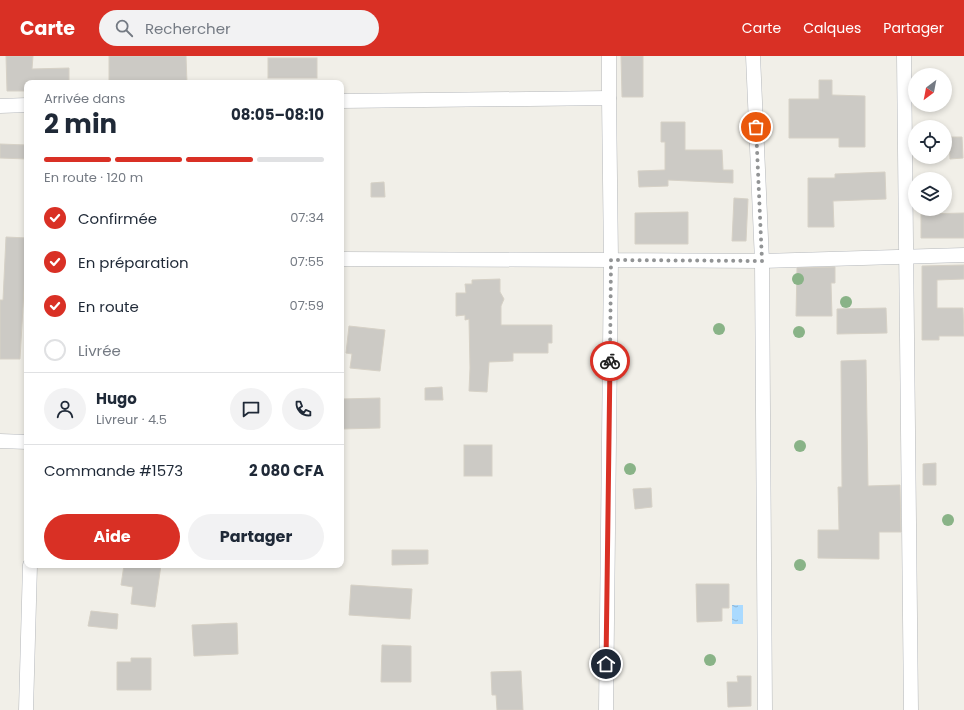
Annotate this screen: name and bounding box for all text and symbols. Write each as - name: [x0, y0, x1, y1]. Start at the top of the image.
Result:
- search box: [99, 10, 379, 46]
- text: Carte: [20, 15, 75, 42]
- icon: search: [113, 17, 135, 39]
- text: Rechercher: [145, 18, 231, 39]
- text: Carte: [742, 18, 781, 38]
- text: Calques: [803, 18, 861, 38]
- text: Partager: [883, 18, 944, 38]
- north arrow: [908, 68, 952, 112]
- map controls: [908, 68, 952, 216]
- text: Arrivée dans: [44, 89, 125, 108]
- text: 08:05–08:10: [231, 104, 324, 125]
- text: 2 min: [44, 106, 117, 142]
- pin: [739, 110, 773, 144]
- icon: bag: [745, 116, 767, 138]
- button: locate: [908, 120, 952, 164]
- text: En route · 120 m: [44, 168, 143, 187]
- button: layers: [908, 172, 952, 216]
- icon: check: [44, 207, 66, 229]
- text: Confirmée: [78, 208, 157, 229]
- text: 07:34: [290, 208, 324, 227]
- icon: check: [44, 251, 66, 273]
- text: En préparation: [78, 252, 189, 273]
- text: 07:55: [290, 252, 324, 271]
- icon: check: [44, 295, 66, 317]
- text: En route: [78, 296, 139, 317]
- text: 07:59: [290, 296, 324, 315]
- text: Livrée: [78, 340, 121, 361]
- courier: [590, 341, 630, 381]
- icon: bike: [599, 350, 621, 372]
- button: person: [44, 388, 86, 430]
- text: Hugo: [96, 388, 137, 409]
- button: chat: [230, 388, 272, 430]
- button: phone: [282, 388, 324, 430]
- text: Livreur · 4.5: [96, 410, 167, 429]
- text: Commande #1573: [44, 460, 183, 481]
- text: 2 080 CFA: [249, 460, 324, 481]
- button: Aide: [44, 514, 180, 560]
- button: Partager: [188, 514, 324, 560]
- pin: [589, 647, 623, 681]
- icon: home: [595, 653, 617, 675]

